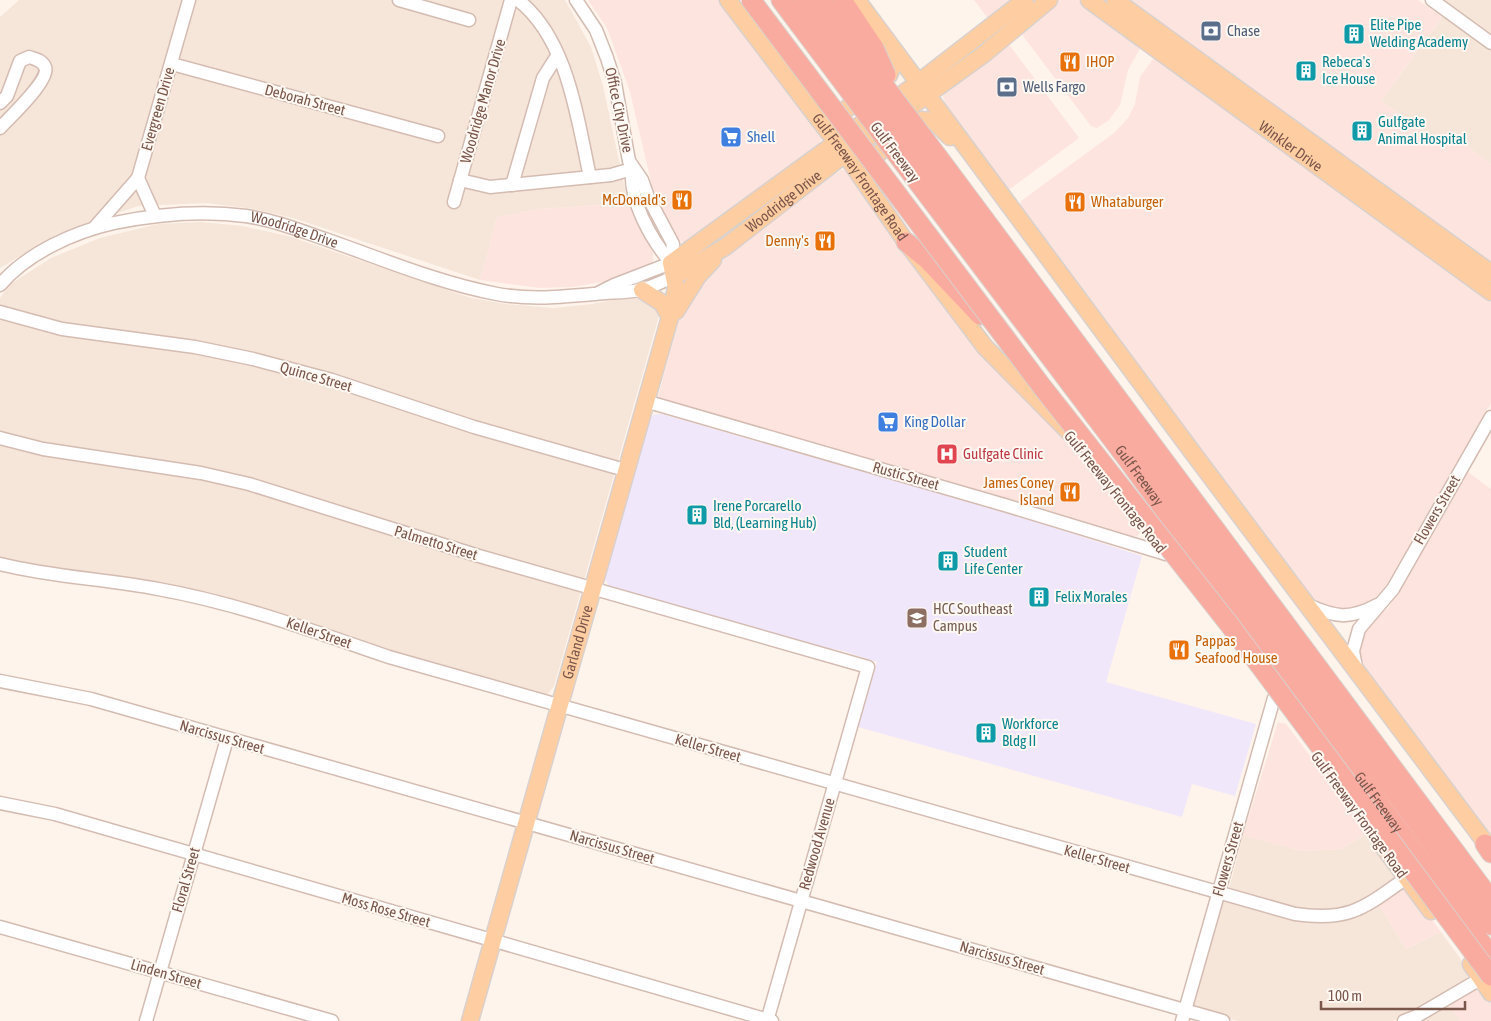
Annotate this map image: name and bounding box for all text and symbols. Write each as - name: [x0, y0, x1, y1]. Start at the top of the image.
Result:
- place label: Elite Pipe Welding Academy: [1370, 16, 1468, 50]
- bank icon: Chase: [1199, 19, 1223, 43]
- place label: Chase: [1227, 22, 1260, 39]
- building icon: Elite Pipe Welding Academy: [1342, 22, 1366, 46]
- street label: Woodridge Manor Drive: [457, 37, 508, 165]
- restaurant icon: IHOP: [1058, 50, 1082, 74]
- place label: IHOP: [1086, 53, 1115, 70]
- place label: Rebeca's Ice House: [1322, 53, 1376, 87]
- building icon: Rebeca's Ice House: [1294, 59, 1318, 83]
- street label: Evergreen Drive: [137, 65, 178, 153]
- street label: Office City Drive: [602, 66, 637, 154]
- bank icon: Wells Fargo: [995, 75, 1019, 99]
- place label: Wells Fargo: [1023, 78, 1085, 95]
- street label: Deborah Street: [263, 81, 347, 118]
- street label: Gulf Freeway Frontage Road: [809, 110, 912, 244]
- place label: Gulfgate Animal Hospital: [1378, 113, 1467, 147]
- street label: Winkler Drive: [1256, 117, 1326, 175]
- street label: Gulf Freeway: [867, 118, 924, 185]
- building icon: Gulfgate Animal Hospital: [1350, 119, 1374, 143]
- supermarket icon: Shell: [719, 125, 743, 149]
- place label: Shell: [747, 128, 775, 145]
- street label: Woodridge Drive: [742, 166, 825, 236]
- restaurant icon: McDonald's: [670, 188, 694, 212]
- restaurant icon: Whataburger: [1063, 190, 1087, 214]
- place label: McDonald's: [602, 191, 666, 208]
- place label: Whataburger: [1091, 193, 1164, 210]
- street label: Woodridge Drive: [249, 208, 341, 251]
- restaurant icon: Denny's: [813, 229, 837, 253]
- place label: Denny's: [765, 232, 809, 249]
- street label: Quince Street: [278, 358, 354, 395]
- supermarket icon: King Dollar: [876, 410, 900, 434]
- place label: King Dollar: [904, 413, 966, 430]
- street label: Gulf Freeway Frontage Road: [1061, 427, 1170, 556]
- hospital icon: Gulfgate Clinic: [935, 442, 959, 466]
- street label: Gulf Freeway: [1112, 442, 1168, 509]
- place label: Gulfgate Clinic: [963, 445, 1043, 462]
- street label: Rustic Street: [871, 458, 941, 493]
- street label: Flowers Street: [1410, 472, 1463, 547]
- place label: James Coney Island: [983, 474, 1054, 508]
- restaurant icon: James Coney Island: [1058, 480, 1082, 504]
- place label: Irene Porcarello Bld, (Learning Hub): [713, 497, 817, 531]
- building icon: Irene Porcarello Bld, (Learning Hub): [685, 503, 709, 527]
- street label: Palmetto Street: [392, 522, 480, 563]
- place label: Student Life Center: [964, 543, 1023, 577]
- building icon: Student Life Center: [936, 549, 960, 573]
- building icon: Felix Morales: [1027, 585, 1051, 609]
- place label: Felix Morales: [1055, 588, 1127, 605]
- place label: HCC Southeast Campus: [933, 600, 1013, 634]
- street label: Garland Drive: [559, 603, 596, 681]
- school or university icon: HCC Southeast Campus: [905, 606, 929, 630]
- street label: Keller Street: [284, 613, 354, 652]
- place label: Pappas Seafood House: [1195, 632, 1278, 666]
- restaurant icon: Pappas Seafood House: [1167, 638, 1191, 662]
- place label: Workforce Bldg II: [1002, 715, 1059, 749]
- street label: Narcissus Street: [178, 716, 266, 757]
- building icon: Workforce Bldg II: [974, 721, 998, 745]
- street label: Keller Street: [673, 730, 743, 765]
- street label: Gulf Freeway Frontage Road: [1308, 748, 1411, 881]
- street label: Gulf Freeway: [1351, 768, 1407, 836]
- street label: Redwood Avenue: [795, 796, 838, 892]
- street label: Flowers Street: [1209, 819, 1246, 898]
- street label: Narcissus Street: [568, 826, 656, 867]
- street label: Keller Street: [1062, 841, 1132, 876]
- street label: Floral Street: [168, 845, 203, 914]
- street label: Moss Rose Street: [340, 889, 432, 930]
- street label: Narcissus Street: [958, 937, 1046, 978]
- street label: Linden Street: [129, 955, 203, 992]
- scale bar: [1321, 978, 1465, 1010]
- text: 100 m: [1328, 987, 1362, 1004]

